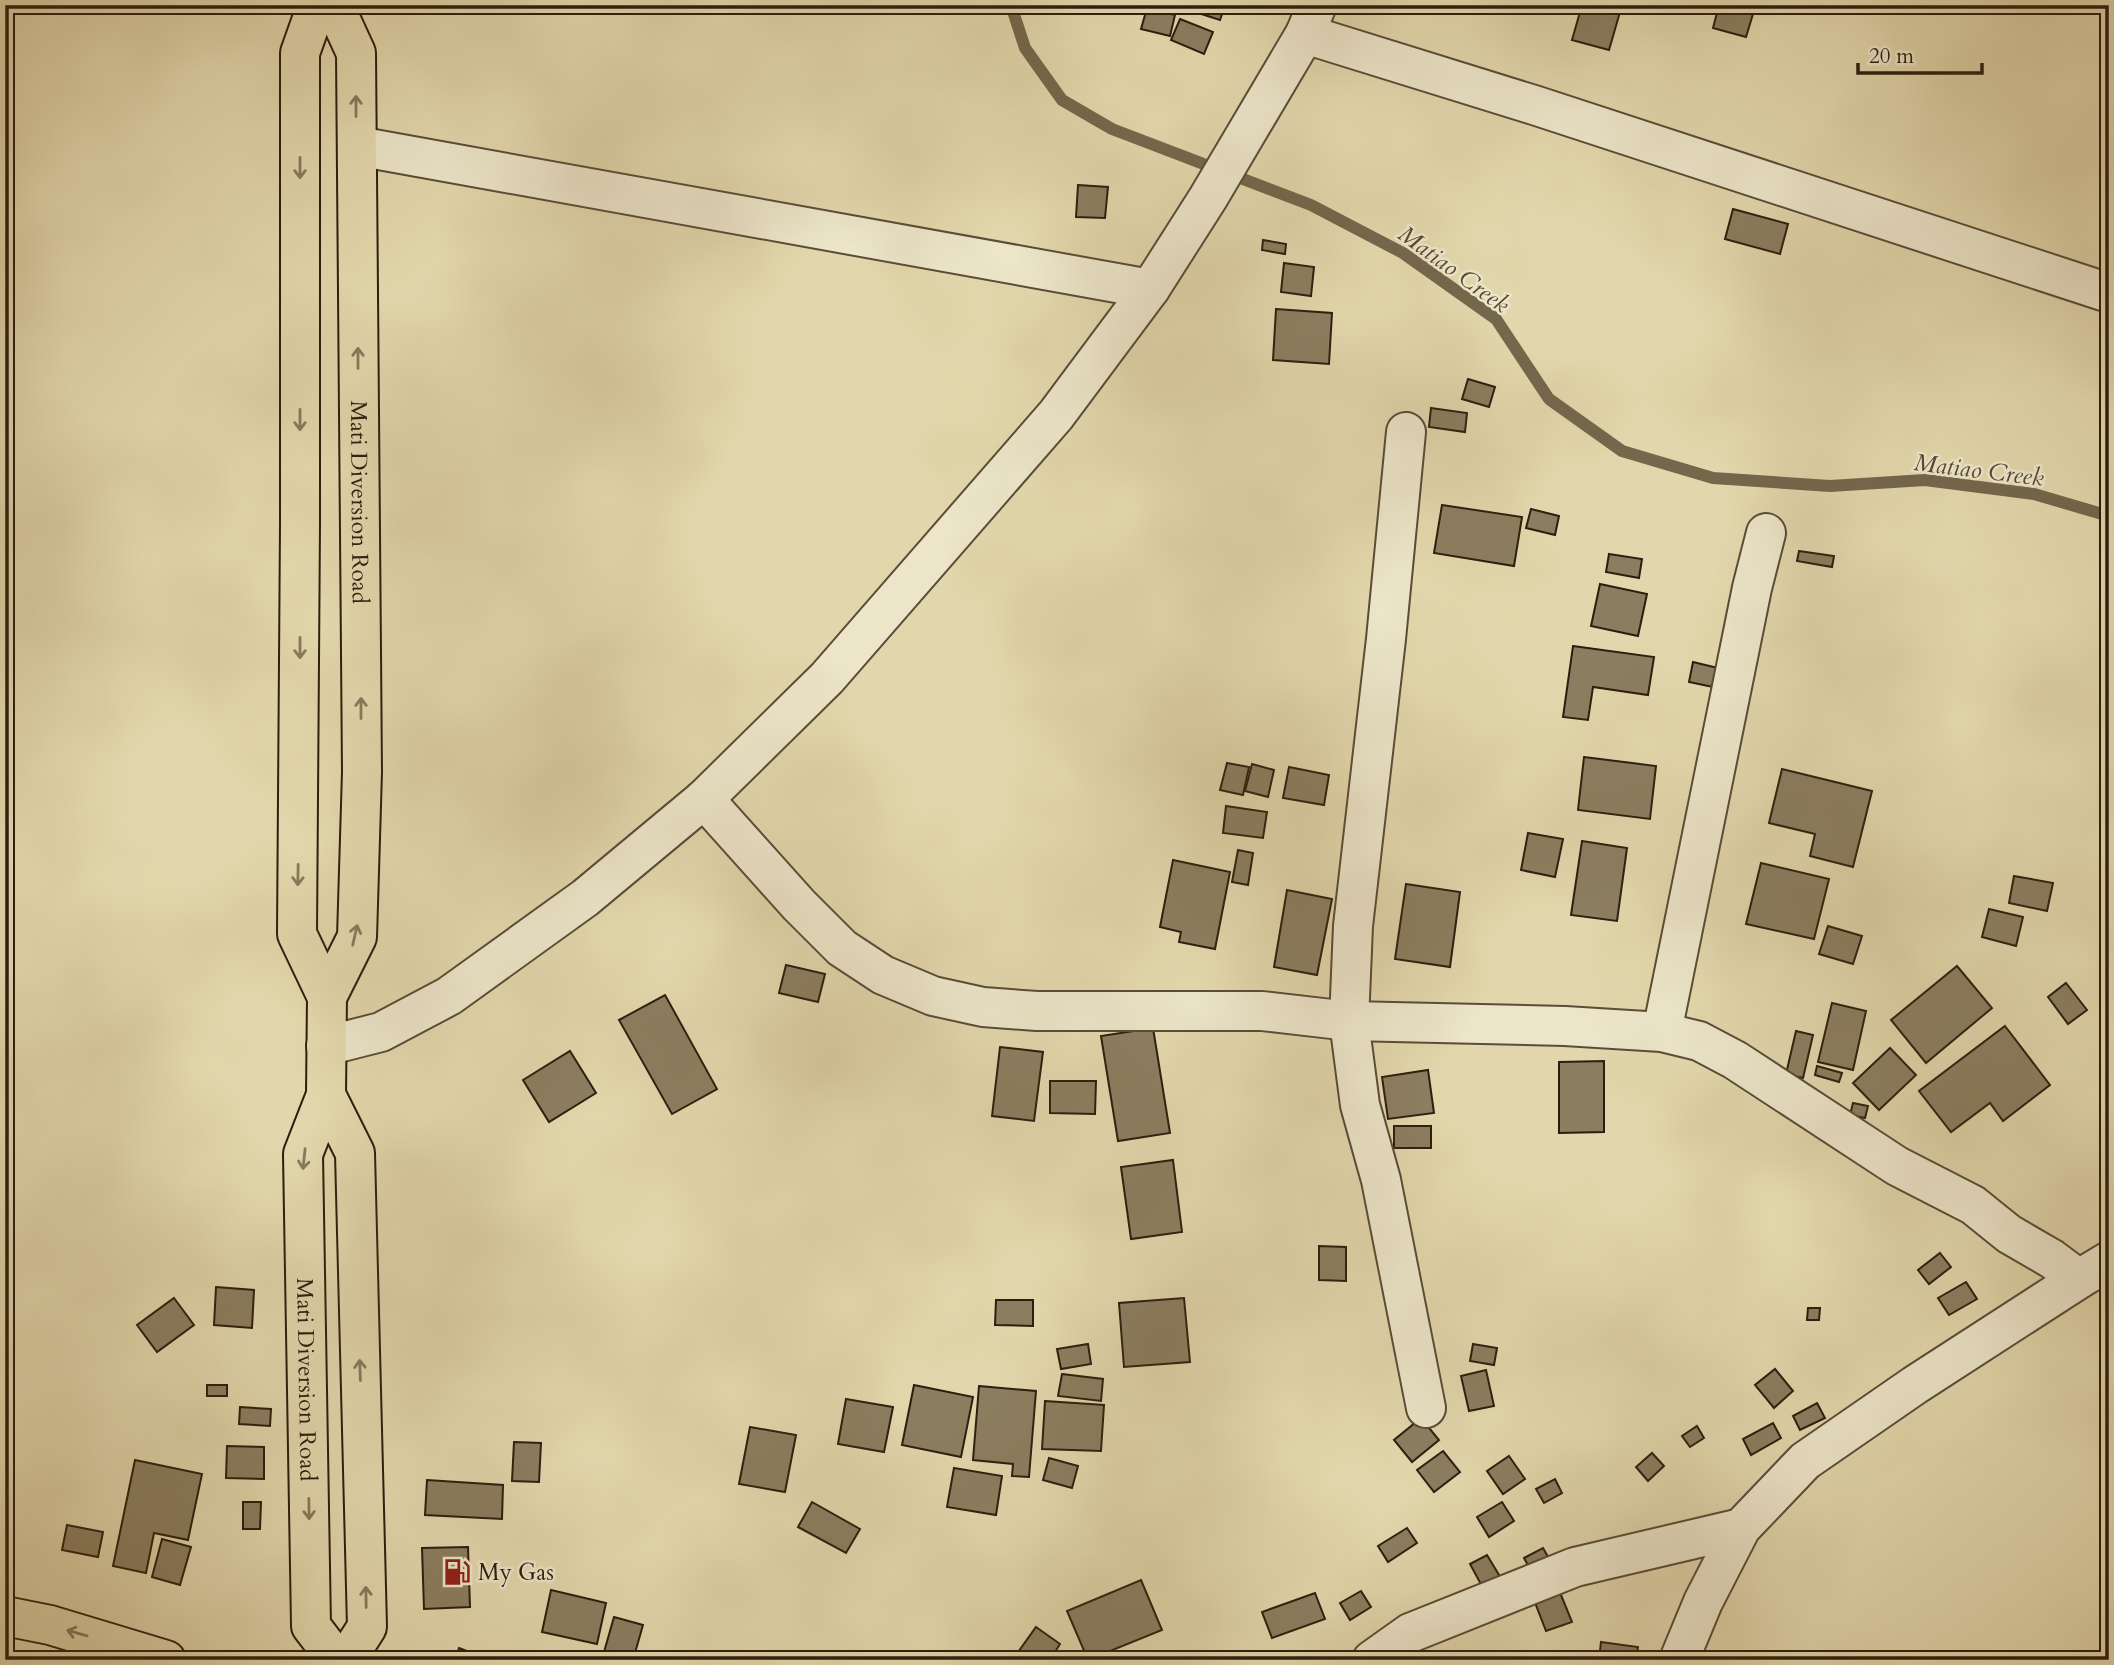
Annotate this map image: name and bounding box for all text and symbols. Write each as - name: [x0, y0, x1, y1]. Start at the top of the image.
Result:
- scale bar: [1858, 32, 1983, 76]
- text: 20 m: [1869, 42, 1914, 71]
- one-way arrow: [349, 95, 363, 118]
- one-way arrow: [293, 157, 307, 180]
- water label: Matiao Creek: [1391, 218, 1516, 321]
- one-way arrow: [351, 347, 365, 370]
- street label: Mati Diversion Road: [343, 400, 376, 605]
- one-way arrow: [293, 409, 307, 432]
- water label: Matiao Creek: [1912, 446, 2046, 495]
- one-way arrow: [293, 636, 307, 659]
- one-way arrow: [354, 697, 368, 720]
- one-way arrow: [291, 864, 304, 887]
- one-way arrow: [349, 925, 362, 947]
- one-way arrow: [298, 1147, 311, 1170]
- street label: Mati Diversion Road: [289, 1278, 324, 1482]
- one-way arrow: [353, 1359, 366, 1382]
- one-way arrow: [302, 1497, 316, 1520]
- fuel station icon: My Gas: [442, 1557, 472, 1587]
- place label: My Gas: [478, 1557, 554, 1588]
- one-way arrow: [360, 1586, 373, 1609]
- one-way arrow: [66, 1626, 88, 1639]

